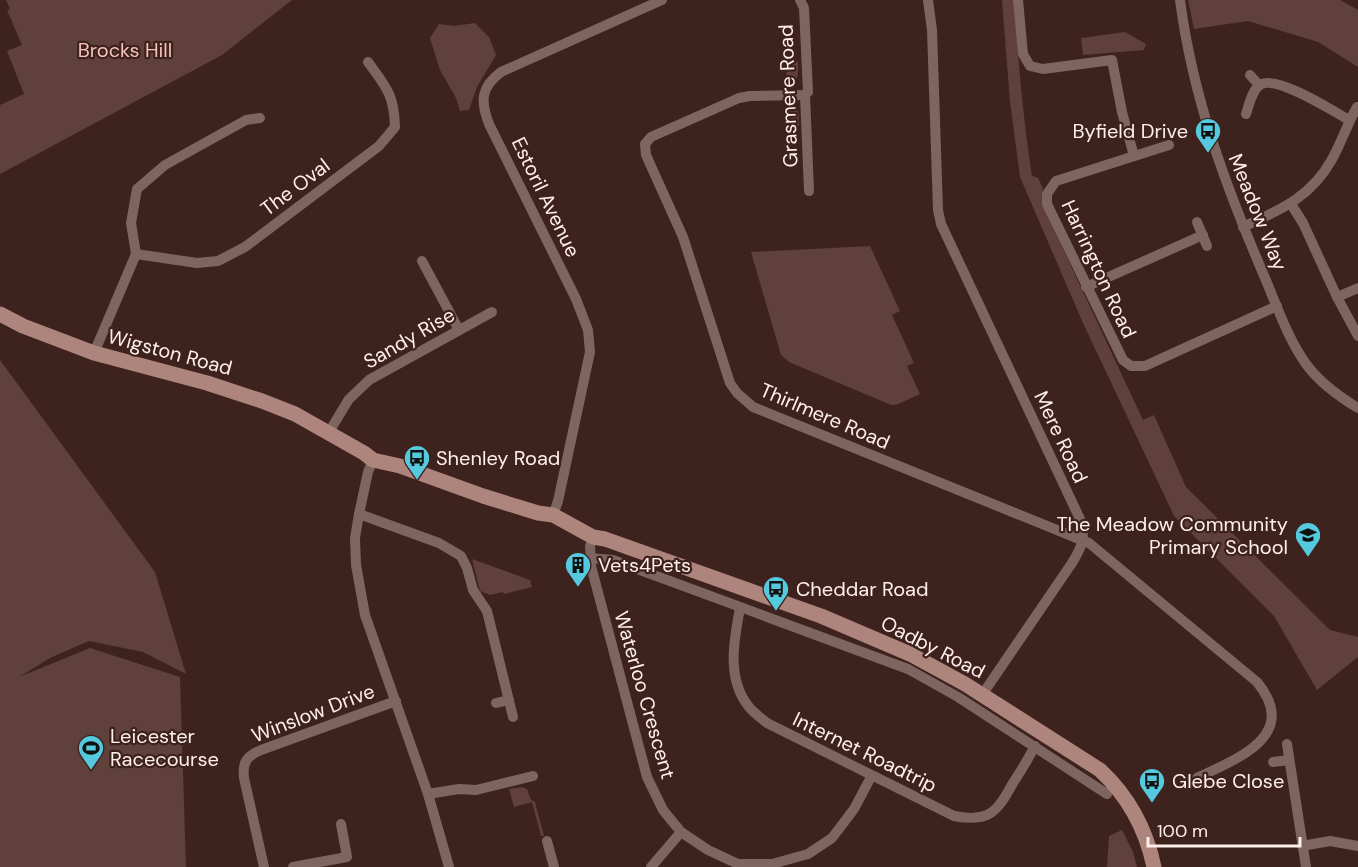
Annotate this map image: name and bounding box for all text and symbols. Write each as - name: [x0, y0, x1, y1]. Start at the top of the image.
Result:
- street label: Grasmere Road: [773, 24, 803, 168]
- park label: Brocks Hill: [78, 37, 172, 63]
- bus stop icon: Byfield Drive: [1193, 116, 1223, 154]
- place label: Byfield Drive: [1073, 118, 1188, 144]
- street label: Estoril Avenue: [506, 133, 586, 261]
- street label: Meadow Way: [1223, 150, 1293, 274]
- street label: The Oval: [255, 152, 335, 222]
- street label: Harrington Road: [1056, 196, 1142, 342]
- street label: Sandy Rise: [359, 301, 459, 375]
- street label: Wigston Road: [105, 323, 235, 381]
- street label: Thirlmere Road: [756, 377, 894, 455]
- street label: Mere Road: [1028, 387, 1094, 487]
- bus stop icon: Shenley Road: [402, 443, 432, 481]
- place label: Shenley Road: [436, 445, 560, 471]
- place label: The Meadow Community Primary School: [1056, 511, 1288, 560]
- school or university icon: The Meadow Community Primary School: [1293, 520, 1323, 558]
- building icon: Vets4Pets: [563, 550, 593, 588]
- place label: Vets4Pets: [598, 552, 691, 578]
- bus stop icon: Cheddar Road: [761, 574, 791, 612]
- place label: Cheddar Road: [796, 576, 928, 602]
- street label: Waterloo Crescent: [609, 608, 681, 782]
- street label: Oadby Road: [876, 610, 990, 684]
- street label: Winslow Drive: [248, 678, 378, 748]
- street label: Internet Roadtrip: [789, 706, 941, 798]
- place label: Leicester Racecourse: [110, 723, 219, 772]
- sports icon: Leicester Racecourse: [76, 733, 106, 771]
- bus stop icon: Glebe Close: [1137, 766, 1167, 804]
- place label: Glebe Close: [1172, 768, 1284, 794]
- scale bar: [1148, 810, 1300, 848]
- text: 100 m: [1157, 819, 1208, 843]

